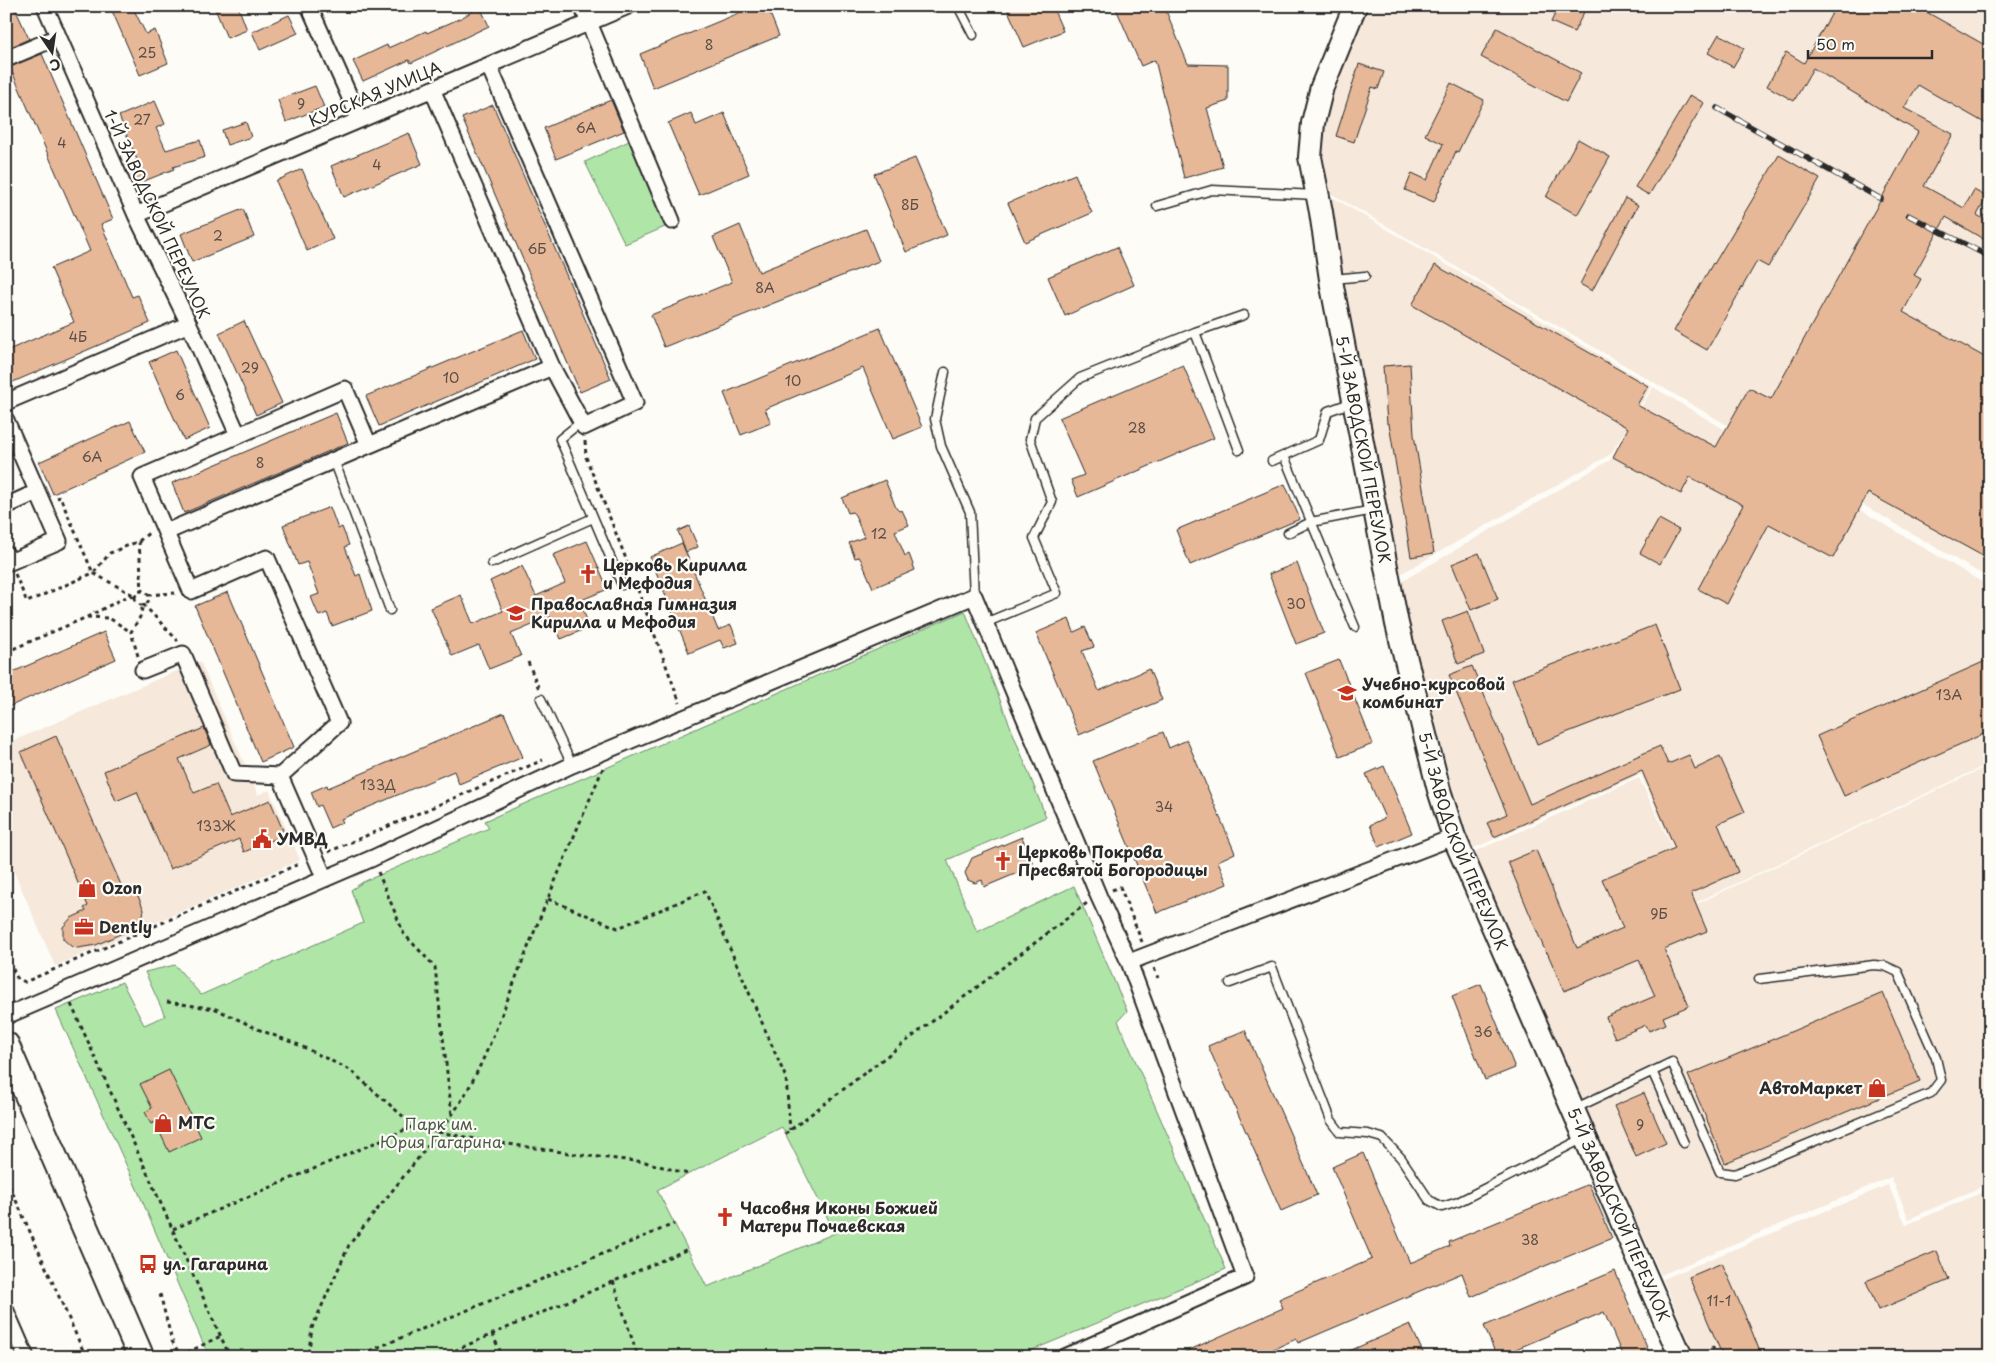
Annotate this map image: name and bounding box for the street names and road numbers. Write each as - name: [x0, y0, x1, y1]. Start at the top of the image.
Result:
- street label: КУРСКАЯ УЛИЦА: [305, 54, 445, 132]
- street label: 1-Й ЗАВОДСКОЙ ПЕРЕУЛОК: [99, 105, 217, 322]
- street label: 5-Й ЗАВОДСКОЙ ПЕРЕУЛОК: [1331, 333, 1398, 565]
- street label: 5-Й ЗАВОДСКОЙ ПЕРЕУЛОК: [1414, 729, 1515, 953]
- street label: 5-Й ЗАВОДСКОЙ ПЕРЕУЛОК: [1562, 1103, 1677, 1325]

